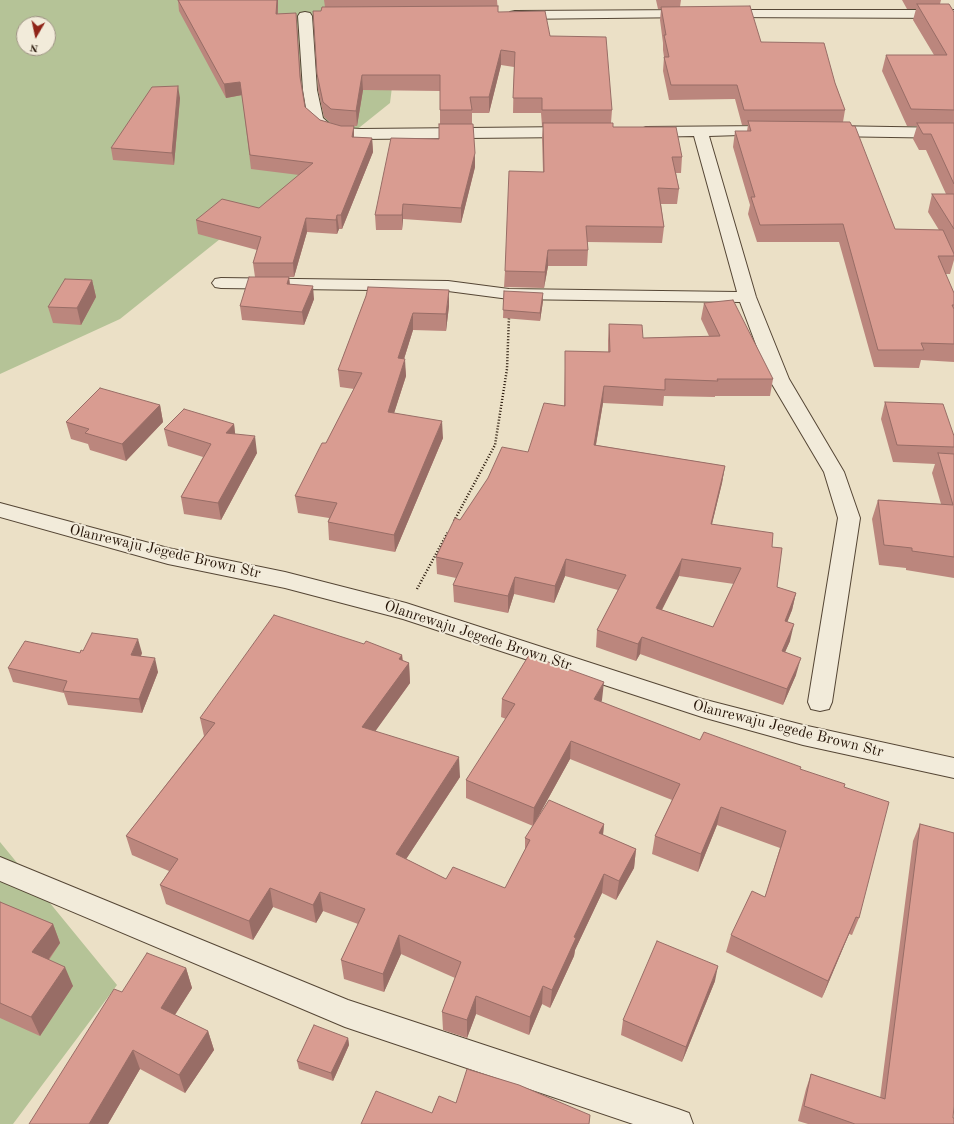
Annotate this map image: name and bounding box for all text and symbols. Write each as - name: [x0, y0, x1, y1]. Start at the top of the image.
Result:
- north arrow: [16, 16, 56, 56]
- text: N: [29, 41, 39, 53]
- street label: Olanrewaju Jegede Brown Str: [68, 521, 262, 583]
- street label: Olanrewaju Jegede Brown Str: [382, 597, 574, 675]
- street label: Olanrewaju Jegede Brown Str: [691, 697, 885, 761]

